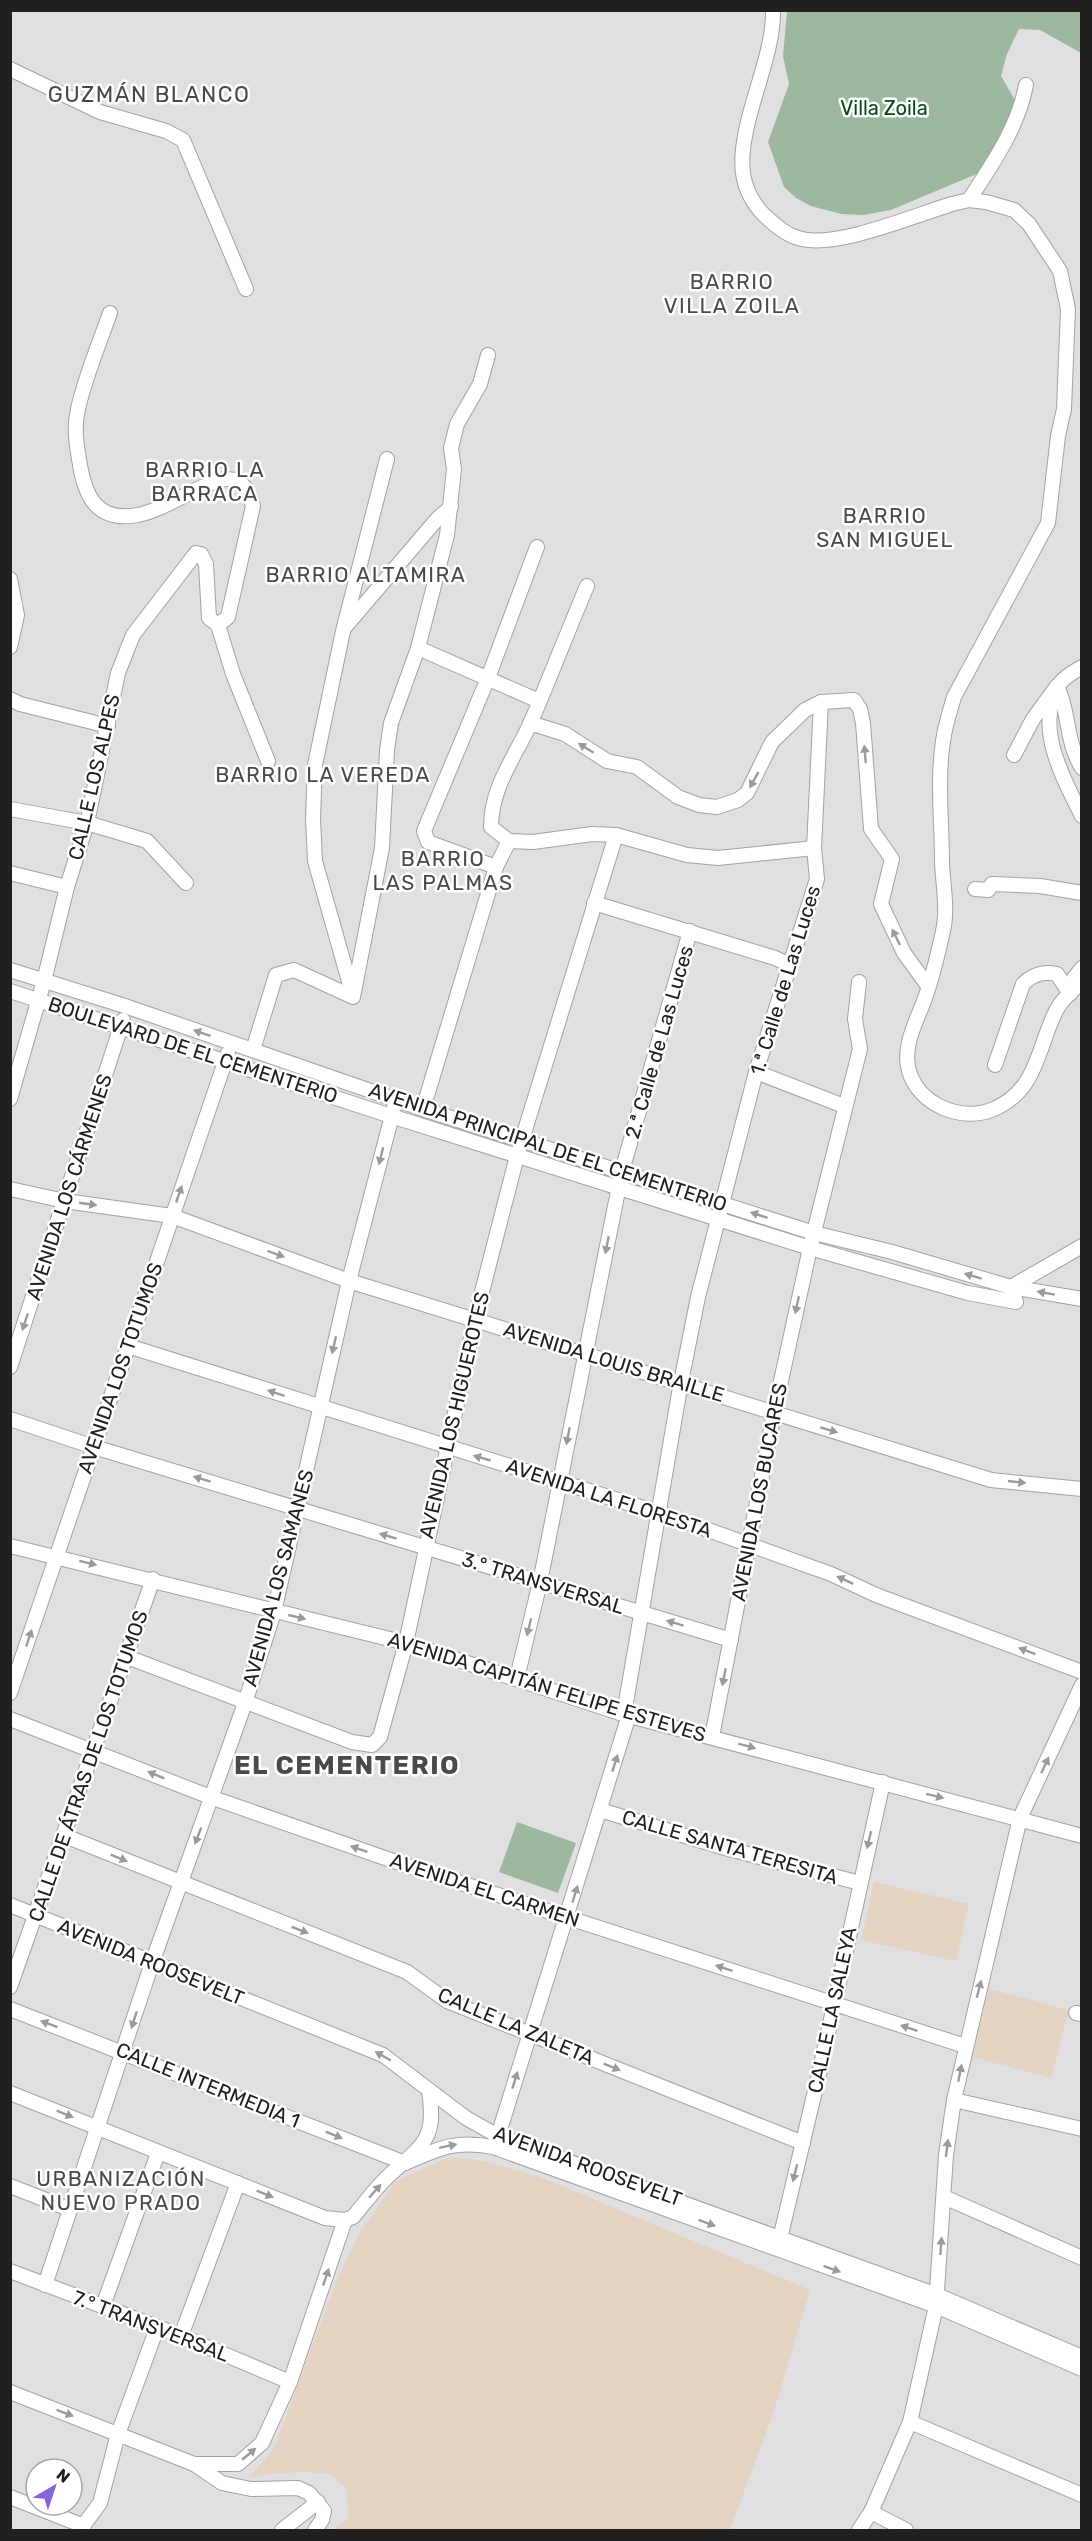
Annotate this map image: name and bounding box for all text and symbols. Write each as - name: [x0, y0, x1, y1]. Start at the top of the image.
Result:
- district label: GUZMÁN BLANCO: [48, 81, 250, 108]
- park label: Villa Zoila: [840, 96, 928, 120]
- district label: BARRIO VILLA ZOILA: [664, 269, 800, 318]
- district label: BARRIO LA BARRACA: [145, 457, 265, 506]
- district label: BARRIO SAN MIGUEL: [816, 503, 954, 552]
- district label: BARRIO ALTAMIRA: [266, 562, 466, 587]
- street label: CALLE LOS ALPES: [63, 692, 125, 862]
- one-way arrow: [578, 742, 594, 753]
- one-way arrow: [860, 744, 870, 763]
- district label: BARRIO LA VEREDA: [215, 762, 431, 787]
- one-way arrow: [749, 772, 759, 789]
- district label: BARRIO LAS PALMAS: [372, 846, 514, 895]
- street label: 1.ª Calle de Las Luces: [745, 882, 825, 1078]
- one-way arrow: [892, 928, 901, 945]
- street label: 2.ª Calle de Las Luces: [620, 943, 698, 1141]
- street label: BOULEVARD DE EL CEMENTERIO: [45, 992, 341, 1108]
- one-way arrow: [192, 1027, 210, 1037]
- street label: AVENIDA LOS CÁRMENES: [21, 1071, 117, 1303]
- street label: AVENIDA PRINCIPAL DE EL CEMENTERIO: [366, 1078, 730, 1216]
- one-way arrow: [375, 1147, 385, 1165]
- one-way arrow: [175, 1185, 185, 1203]
- one-way arrow: [79, 1200, 98, 1209]
- one-way arrow: [750, 1209, 768, 1219]
- one-way arrow: [602, 1235, 611, 1254]
- one-way arrow: [267, 1250, 285, 1259]
- street label: AVENIDA LOS TOTUMOS: [73, 1259, 167, 1477]
- one-way arrow: [964, 1271, 982, 1280]
- street label: AVENIDA LOS HIGUEROTES: [414, 1289, 494, 1541]
- one-way arrow: [1036, 1289, 1055, 1298]
- one-way arrow: [792, 1296, 802, 1314]
- one-way arrow: [20, 1313, 29, 1331]
- street label: AVENIDA LOUIS BRAILLE: [501, 1317, 727, 1407]
- one-way arrow: [329, 1336, 338, 1355]
- street label: AVENIDA LOS BUCARES: [726, 1381, 792, 1603]
- one-way arrow: [267, 1388, 285, 1397]
- one-way arrow: [821, 1426, 839, 1435]
- one-way arrow: [563, 1427, 572, 1446]
- one-way arrow: [472, 1452, 491, 1462]
- street label: AVENIDA LA FLORESTA: [503, 1453, 715, 1543]
- street label: AVENIDA LOS SAMANES: [237, 1467, 319, 1689]
- one-way arrow: [193, 1474, 211, 1483]
- one-way arrow: [1008, 1477, 1027, 1487]
- one-way arrow: [379, 1531, 397, 1540]
- street label: 3.° TRANSVERSAL: [459, 1547, 627, 1619]
- one-way arrow: [79, 1559, 97, 1569]
- one-way arrow: [837, 1576, 854, 1585]
- street label: CALLE DE ÁTRAS DE LOS TOTUMOS: [23, 1607, 153, 1925]
- one-way arrow: [288, 1613, 306, 1623]
- one-way arrow: [524, 1618, 534, 1636]
- one-way arrow: [666, 1618, 684, 1627]
- street label: AVENIDA CAPITÁN FELIPE ESTEVES: [385, 1627, 709, 1747]
- one-way arrow: [24, 1629, 34, 1647]
- one-way arrow: [1018, 1646, 1036, 1655]
- one-way arrow: [719, 1668, 728, 1687]
- one-way arrow: [738, 1742, 756, 1751]
- district label: EL CEMENTERIO: [234, 1750, 460, 1781]
- one-way arrow: [610, 1754, 620, 1772]
- one-way arrow: [1040, 1756, 1049, 1773]
- one-way arrow: [147, 1770, 165, 1779]
- one-way arrow: [926, 1792, 944, 1801]
- street label: CALLE SANTA TERESITA: [619, 1805, 841, 1889]
- one-way arrow: [193, 1827, 203, 1845]
- one-way arrow: [864, 1830, 874, 1849]
- one-way arrow: [350, 1844, 368, 1854]
- street label: AVENIDA EL CARMEN: [387, 1848, 583, 1932]
- one-way arrow: [110, 1854, 128, 1863]
- one-way arrow: [571, 1885, 580, 1903]
- street label: AVENIDA ROOSEVELT: [54, 1914, 248, 2010]
- street label: CALLE LA SALEYA: [803, 1925, 861, 2095]
- one-way arrow: [291, 1926, 309, 1936]
- one-way arrow: [715, 1963, 733, 1972]
- one-way arrow: [974, 1979, 984, 1998]
- street label: CALLE LA ZALETA: [434, 1982, 598, 2070]
- one-way arrow: [128, 2011, 138, 2029]
- one-way arrow: [40, 2018, 58, 2028]
- one-way arrow: [900, 2022, 918, 2032]
- street label: CALLE INTERMEDIA 1: [113, 2037, 303, 2133]
- one-way arrow: [375, 2050, 391, 2061]
- one-way arrow: [603, 2063, 621, 2072]
- one-way arrow: [955, 2064, 965, 2082]
- one-way arrow: [511, 2071, 520, 2089]
- one-way arrow: [56, 2110, 74, 2119]
- street label: AVENIDA ROOSEVELT: [491, 2121, 686, 2211]
- one-way arrow: [325, 2131, 343, 2140]
- one-way arrow: [943, 2139, 952, 2158]
- one-way arrow: [438, 2141, 457, 2150]
- one-way arrow: [790, 2164, 800, 2183]
- district label: URBANIZACIÓN NUEVO PRADO: [36, 2166, 206, 2215]
- one-way arrow: [368, 2183, 381, 2199]
- one-way arrow: [257, 2189, 275, 2199]
- one-way arrow: [698, 2218, 716, 2228]
- one-way arrow: [936, 2236, 945, 2255]
- one-way arrow: [823, 2264, 841, 2274]
- one-way arrow: [322, 2268, 331, 2286]
- street label: 7.° TRANSVERSAL: [70, 2285, 232, 2367]
- one-way arrow: [56, 2409, 74, 2418]
- one-way arrow: [241, 2448, 256, 2461]
- north arrow: [24, 2457, 84, 2517]
- text: N: [53, 2465, 74, 2487]

